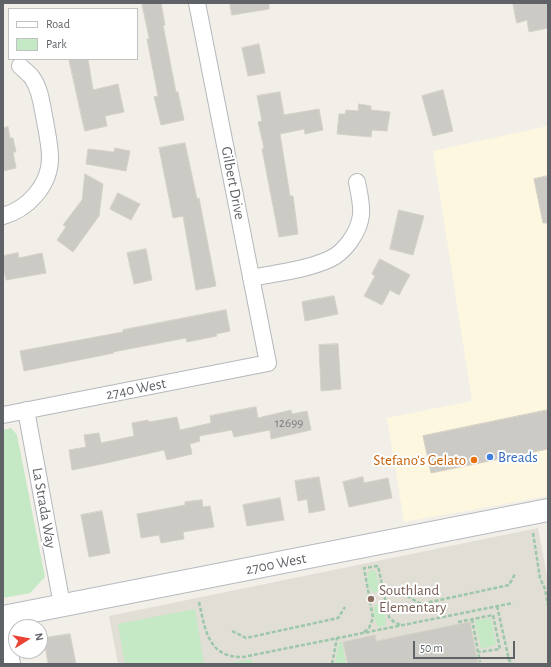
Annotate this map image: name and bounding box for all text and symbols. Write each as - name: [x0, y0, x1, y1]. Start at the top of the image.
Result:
- legend: [8, 8, 138, 60]
- text: Road: [46, 18, 70, 30]
- text: Park: [46, 38, 67, 50]
- street label: Gilbert Drive: [217, 145, 249, 221]
- street label: 2740 West: [105, 374, 167, 404]
- house number: 12699: [275, 415, 303, 431]
- place label: Breads: [498, 448, 538, 466]
- place label: Stefano's Gelato: [373, 451, 466, 469]
- marker: Breads: [485, 452, 495, 462]
- marker: Stefano's Gelato: [469, 455, 479, 465]
- street label: La Strada Way: [28, 466, 60, 550]
- street label: 2700 West: [244, 549, 308, 579]
- place label: Southland Elementary: [379, 581, 446, 616]
- marker: Southland Elementary: [366, 594, 376, 604]
- north arrow: [8, 619, 48, 659]
- text: N: [33, 632, 45, 642]
- scale bar: [415, 633, 517, 659]
- text: 50 m: [420, 642, 443, 654]

